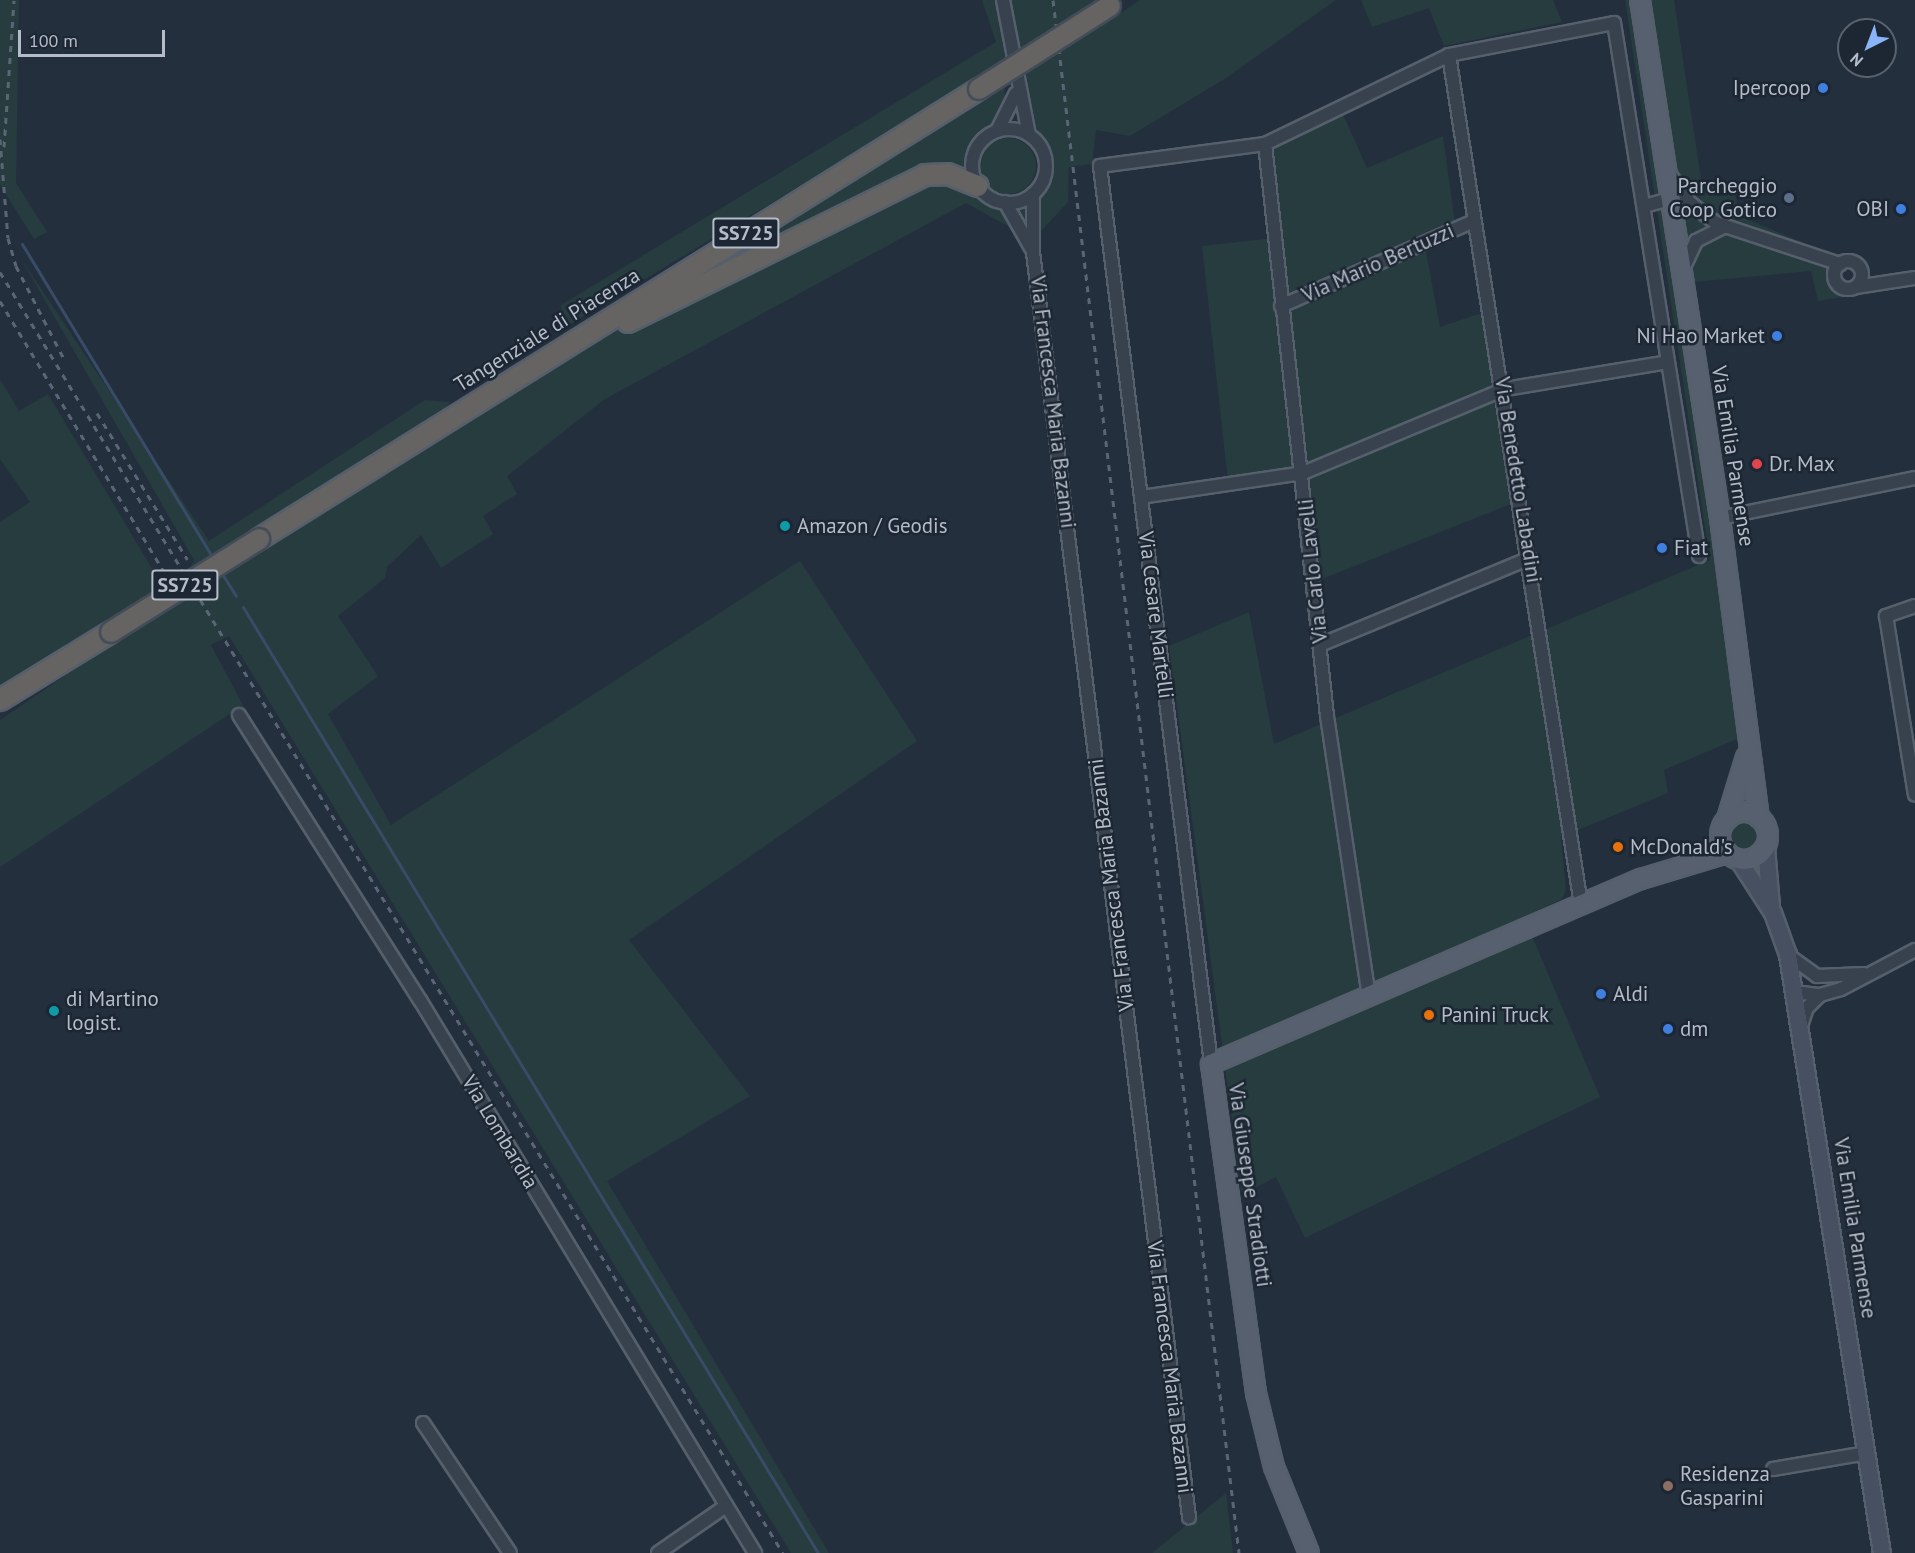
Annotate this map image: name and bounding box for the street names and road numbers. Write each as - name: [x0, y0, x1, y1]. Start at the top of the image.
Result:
- road number: SS725: [712, 216, 780, 250]
- street label: Via Mario Bertuzzi: [1298, 218, 1458, 308]
- street label: Tangenziale di Piacenza: [450, 263, 644, 397]
- street label: Via Francesca Maria Bazanni: [1025, 274, 1081, 530]
- street label: Via Emilia Parmense: [1706, 364, 1760, 548]
- street label: Via Benedetto Labadini: [1489, 375, 1547, 585]
- street label: Via Carlo Lavelli: [1293, 498, 1333, 644]
- street label: Via Cesare Martelli: [1133, 530, 1179, 700]
- road number: SS725: [150, 568, 219, 602]
- street label: Via Francesca Maria Bazanni: [1083, 757, 1139, 1013]
- street label: Via Lombardia: [456, 1071, 544, 1193]
- street label: Via Giuseppe Stradiotti: [1223, 1081, 1277, 1289]
- street label: Via Emilia Parmense: [1828, 1136, 1882, 1320]
- street label: Via Francesca Maria Bazanni: [1142, 1239, 1198, 1495]

